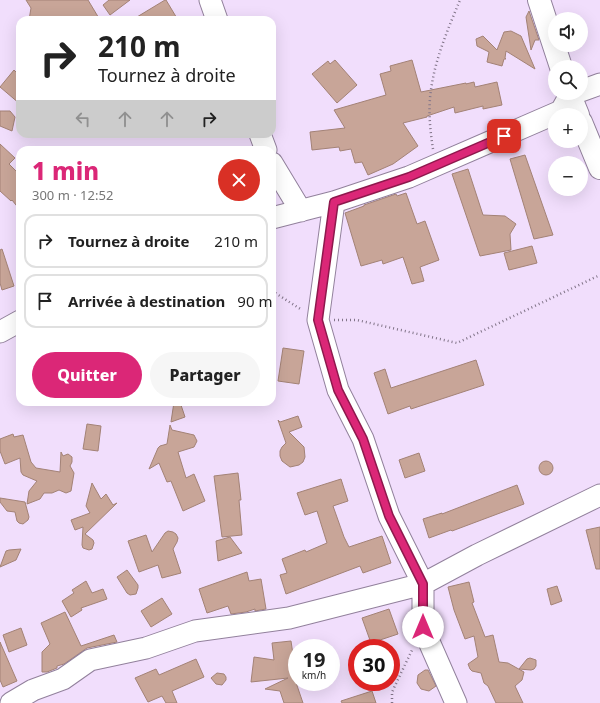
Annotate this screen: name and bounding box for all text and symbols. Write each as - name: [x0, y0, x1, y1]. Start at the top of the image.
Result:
- map controls: [548, 12, 588, 196]
- button: sound: [548, 12, 588, 52]
- text: 210 m: [98, 27, 181, 65]
- icon: right: [32, 32, 84, 84]
- button: search: [548, 60, 588, 100]
- text: Tournez à droite: [98, 63, 236, 87]
- icon: left: [72, 108, 94, 130]
- icon: ahead: [114, 108, 136, 130]
- icon: ahead: [156, 108, 178, 130]
- icon: right: [198, 108, 220, 130]
- button: +: [548, 108, 588, 148]
- pin: [487, 119, 521, 153]
- icon: arrive: [493, 125, 515, 147]
- text: 1 min: [32, 154, 99, 187]
- button: −: [548, 156, 588, 196]
- button: close: [218, 159, 260, 201]
- text: 300 m · 12:52: [32, 186, 113, 204]
- icon: right: [34, 230, 56, 252]
- text: Tournez à droite: [68, 231, 189, 251]
- text: 210 m: [214, 231, 258, 251]
- icon: arrive: [34, 290, 56, 312]
- text: Arrivée à destination: [68, 291, 225, 311]
- text: 90 m: [237, 291, 272, 311]
- button: Quitter: [32, 352, 142, 398]
- button: Partager: [150, 352, 260, 398]
- position arrow: [402, 606, 444, 648]
- speed limit sign: 30: [348, 639, 400, 691]
- text: 19: [303, 646, 325, 673]
- text: km/h: [302, 668, 326, 682]

